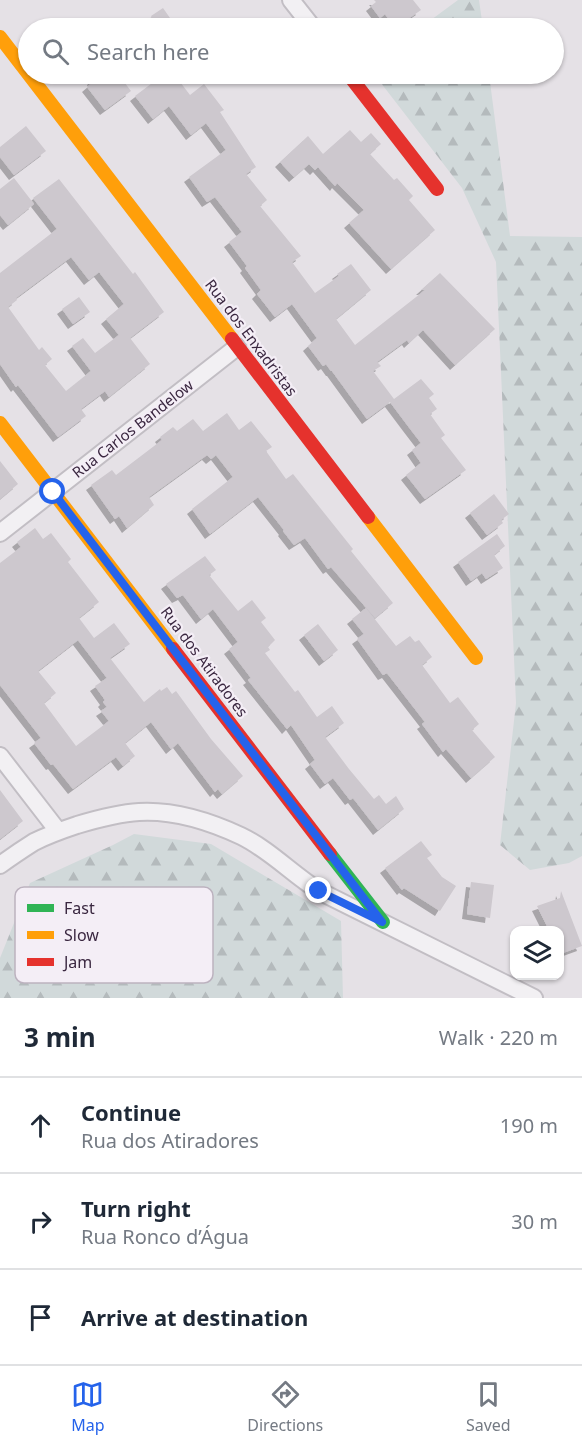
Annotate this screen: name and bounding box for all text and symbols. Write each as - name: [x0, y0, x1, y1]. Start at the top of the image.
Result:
- search box: [18, 18, 564, 84]
- icon: search: [39, 35, 72, 68]
- text: Search here: [87, 36, 209, 66]
- street label: Rua dos Enxadristas: [201, 275, 302, 400]
- street label: Rua Carlos Bandelow: [68, 374, 197, 482]
- route start: [39, 478, 65, 504]
- street label: Rua dos Atiradores: [157, 602, 253, 721]
- route end: [305, 877, 331, 903]
- legend: [15, 887, 213, 983]
- text: Fast: [64, 897, 95, 919]
- text: Slow: [64, 924, 99, 946]
- map controls: [510, 926, 564, 980]
- button: layers: [510, 926, 564, 980]
- text: Jam: [62, 951, 92, 973]
- text: 3 min: [24, 1019, 96, 1055]
- text: Walk · 220 m: [439, 1024, 558, 1051]
- text: Continue: [81, 1097, 181, 1127]
- icon: ahead: [24, 1109, 57, 1142]
- text: 190 m: [500, 1112, 558, 1139]
- text: Rua dos Atiradores: [81, 1127, 259, 1154]
- text: Turn right: [81, 1193, 191, 1223]
- icon: right: [24, 1205, 57, 1238]
- text: 30 m: [511, 1208, 558, 1235]
- text: Rua Ronco d’Água: [81, 1223, 249, 1250]
- icon: arrive: [24, 1301, 57, 1334]
- text: Arrive at destination: [81, 1302, 308, 1332]
- tab: Map: [71, 1378, 105, 1436]
- tab: Directions: [247, 1378, 323, 1436]
- tab: Saved: [466, 1378, 511, 1436]

